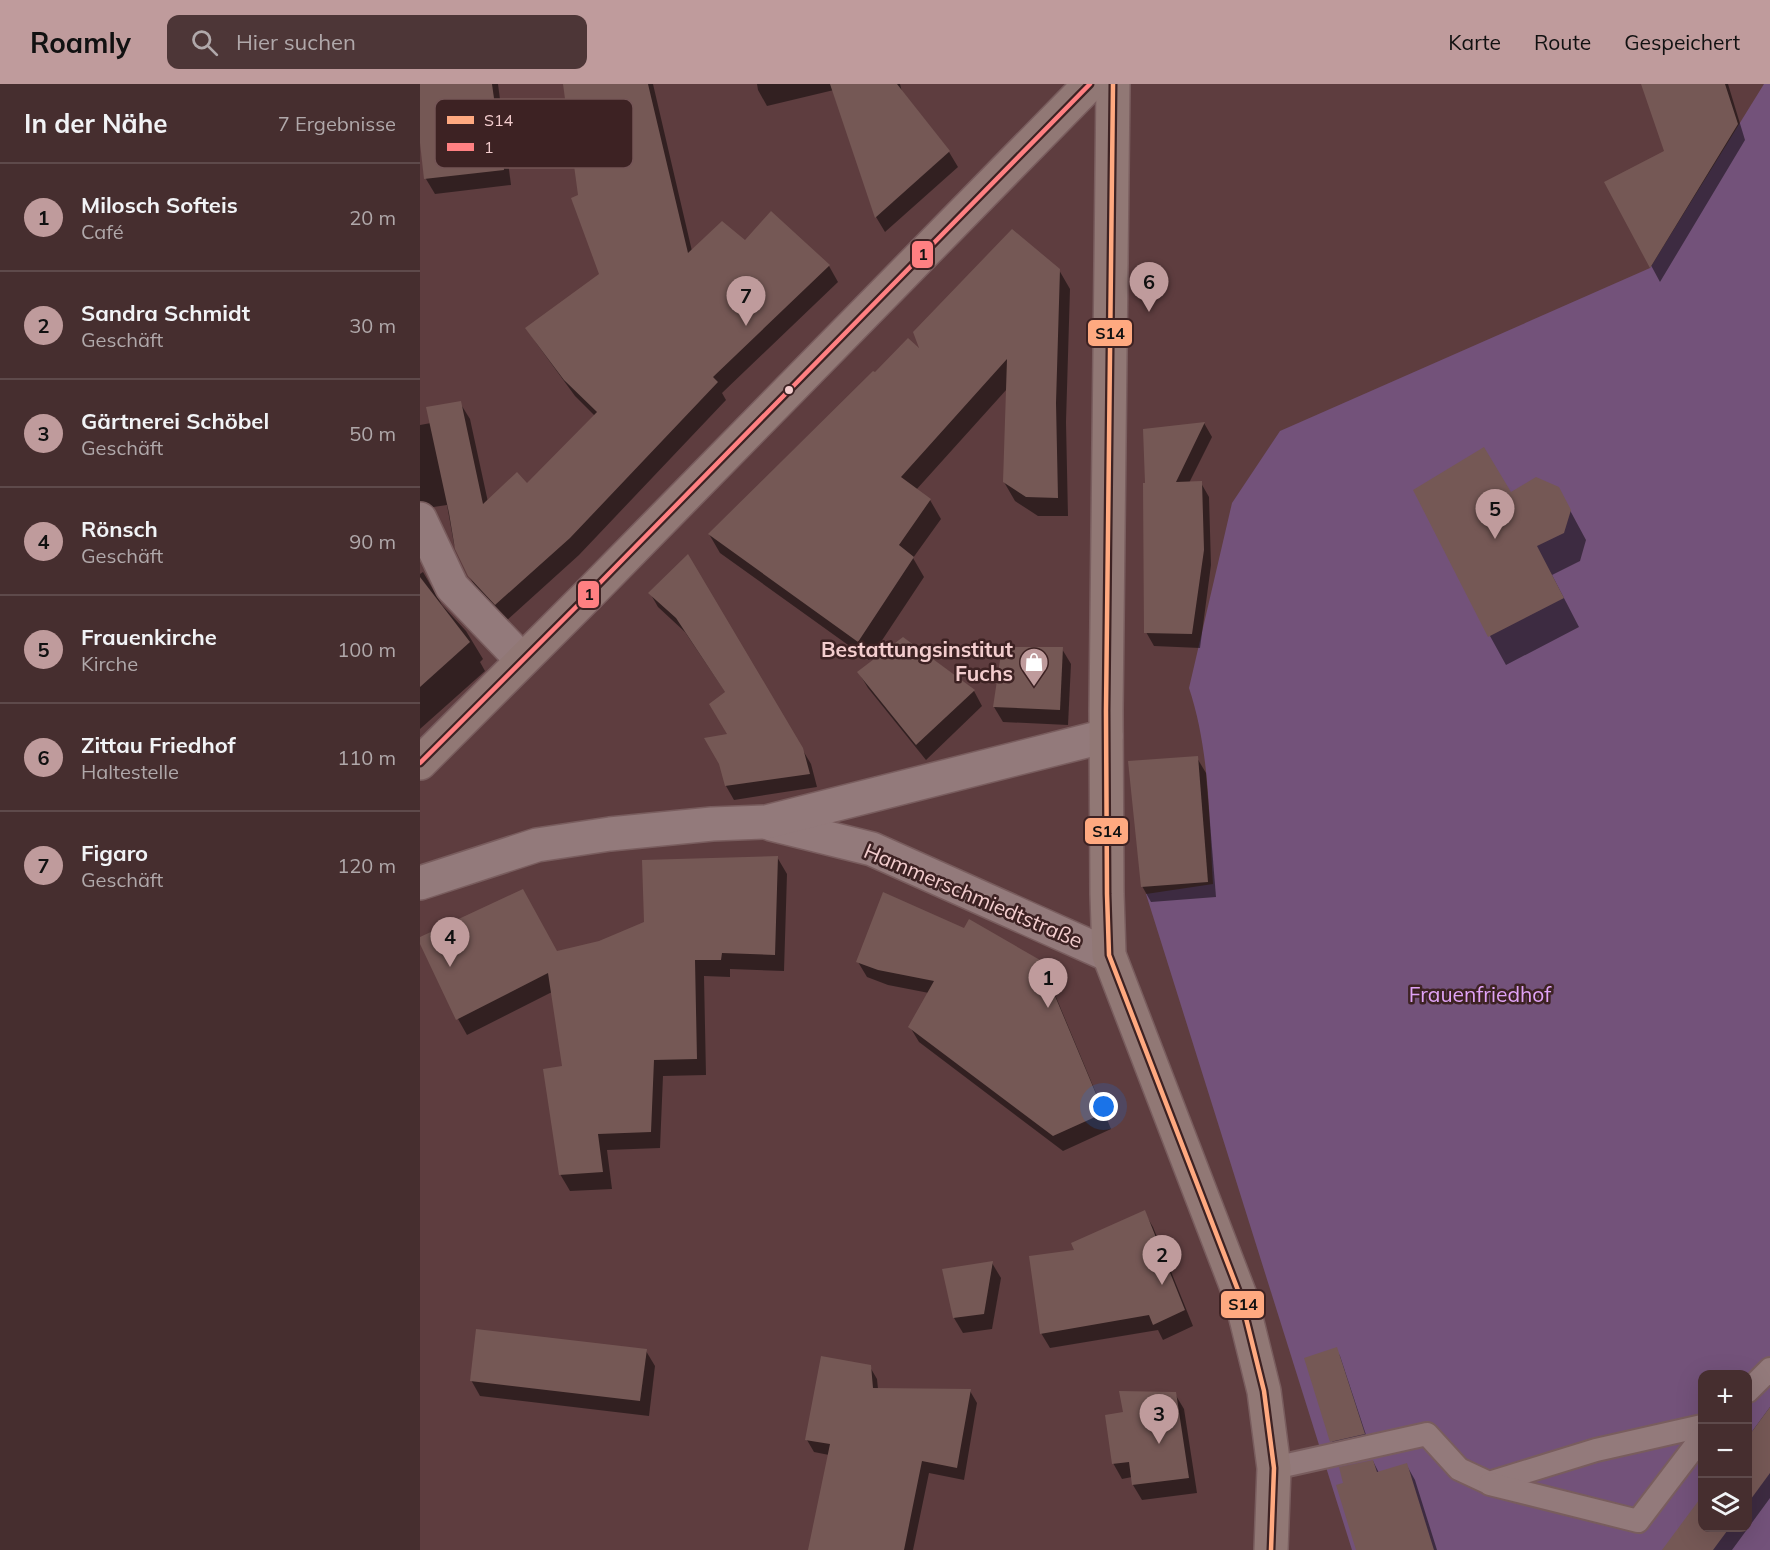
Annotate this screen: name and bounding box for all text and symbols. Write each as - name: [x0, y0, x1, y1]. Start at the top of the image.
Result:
- search box: [167, 15, 587, 69]
- text: Roamly: [30, 25, 131, 60]
- icon: search: [188, 26, 221, 59]
- text: Hier suchen: [236, 28, 356, 56]
- text: Karte: [1448, 29, 1501, 55]
- text: Route: [1534, 29, 1591, 55]
- text: Gespeichert: [1624, 29, 1740, 55]
- legend: [435, 99, 633, 168]
- text: In der Nähe: [24, 107, 168, 140]
- text: S14: [484, 110, 514, 130]
- text: 7 Ergebnisse: [278, 111, 396, 136]
- text: 1: [484, 137, 494, 157]
- text: Milosch Softeis: [81, 191, 238, 219]
- text: 1: [38, 205, 50, 230]
- text: 20 m: [349, 205, 396, 230]
- text: Café: [81, 219, 124, 244]
- line badge: 1: [911, 240, 934, 269]
- text: 1: [918, 244, 928, 264]
- pin: 6: [1130, 262, 1168, 312]
- pin: 7: [726, 276, 766, 326]
- text: Sandra Schmidt: [81, 299, 250, 327]
- text: 2: [38, 313, 50, 338]
- text: 30 m: [349, 313, 396, 338]
- line badge: S14: [1087, 319, 1133, 347]
- text: S14: [1095, 323, 1125, 343]
- text: Geschäft: [81, 327, 163, 352]
- unlabelled marker: [783, 384, 795, 396]
- text: Gärtnerei Schöbel: [81, 407, 269, 435]
- text: 3: [38, 421, 50, 446]
- text: 50 m: [349, 421, 396, 446]
- text: Geschäft: [81, 435, 163, 460]
- pin: 5: [1476, 490, 1514, 539]
- text: Rönsch: [81, 515, 158, 543]
- text: 4: [38, 529, 50, 554]
- text: 90 m: [349, 529, 396, 554]
- text: Geschäft: [81, 543, 163, 568]
- line badge: 1: [577, 580, 600, 609]
- text: 1: [584, 584, 594, 604]
- text: Frauenkirche: [81, 623, 217, 651]
- place label: Bestattungsinstitut Fuchs: [821, 636, 1013, 686]
- text: 5: [38, 637, 50, 662]
- text: 100 m: [337, 637, 396, 662]
- shop icon: Bestattungsinstitut Fuchs: [1018, 646, 1050, 688]
- text: Kirche: [81, 651, 138, 676]
- text: Zittau Friedhof: [81, 731, 236, 759]
- text: 6: [38, 745, 50, 770]
- text: 110 m: [337, 745, 396, 770]
- text: Haltestelle: [81, 759, 179, 784]
- line badge: S14: [1084, 817, 1129, 845]
- text: S14: [1092, 821, 1122, 841]
- street label: Hammerschmiedtstraße: [860, 837, 1087, 953]
- text: Figaro: [81, 839, 148, 867]
- text: 7: [38, 853, 50, 878]
- text: 120 m: [337, 853, 396, 878]
- text: Geschäft: [81, 867, 163, 892]
- pin: 4: [430, 918, 470, 967]
- pin: 1: [1028, 958, 1068, 1008]
- park label: Frauenfriedhof: [1409, 981, 1552, 1007]
- your location: [1089, 1092, 1118, 1121]
- pin: 2: [1142, 1236, 1182, 1285]
- line badge: S14: [1220, 1290, 1265, 1319]
- text: S14: [1228, 1294, 1258, 1314]
- map controls: [1698, 1370, 1752, 1532]
- button: +: [1698, 1370, 1752, 1424]
- pin: 3: [1140, 1394, 1178, 1444]
- button: −: [1698, 1424, 1752, 1478]
- button: layers: [1698, 1478, 1752, 1532]

